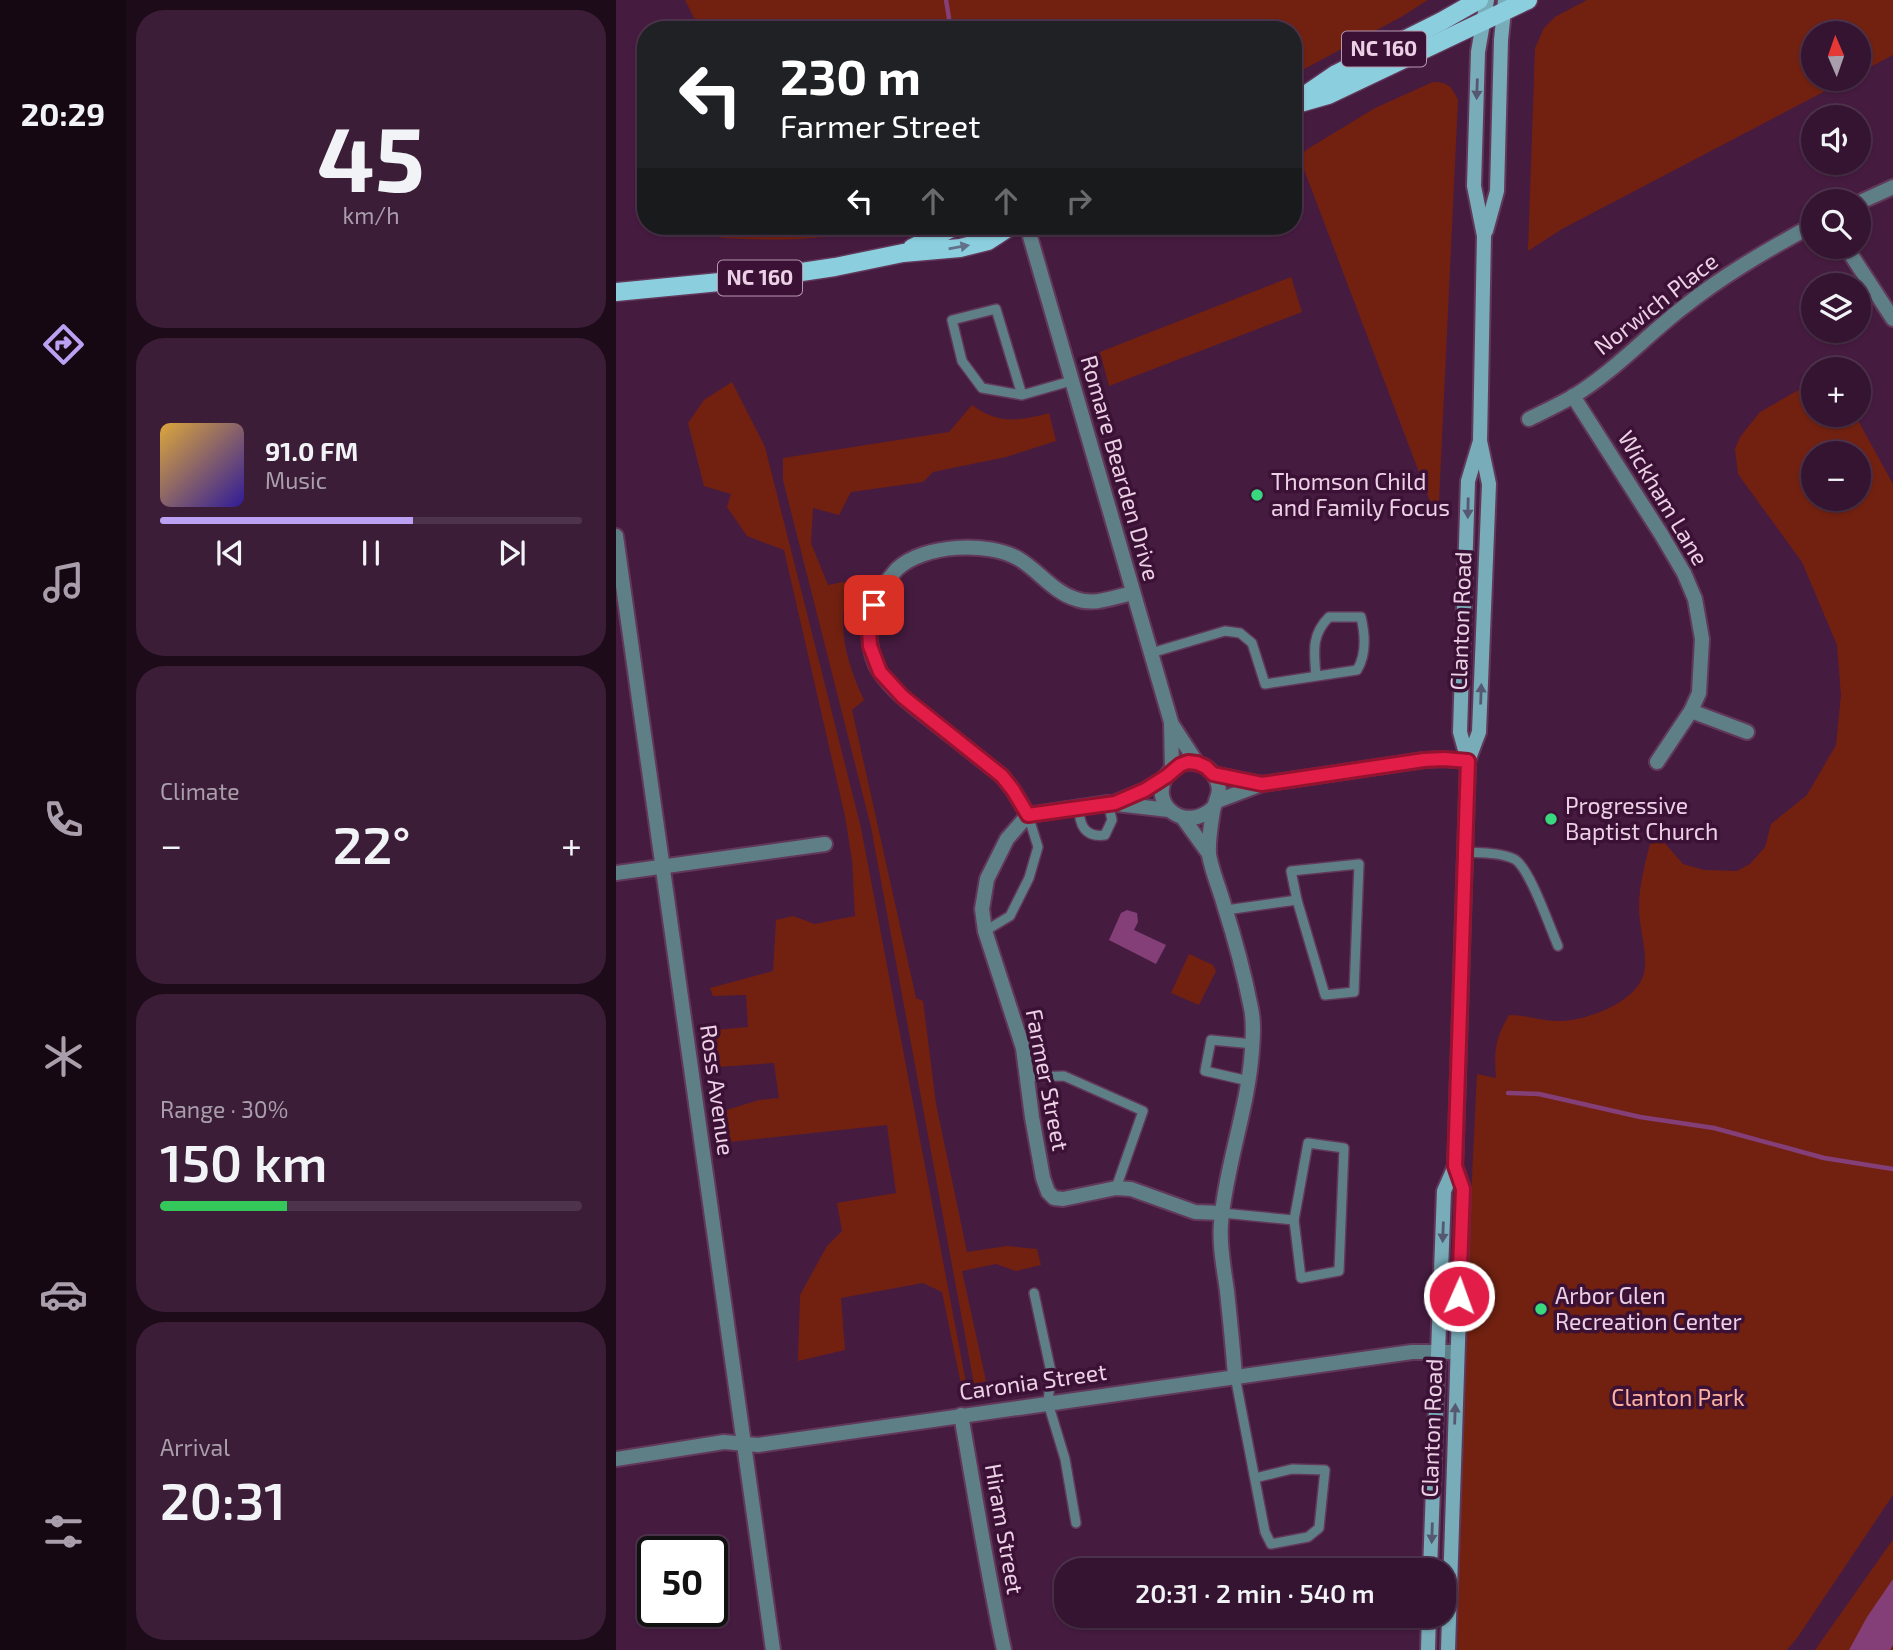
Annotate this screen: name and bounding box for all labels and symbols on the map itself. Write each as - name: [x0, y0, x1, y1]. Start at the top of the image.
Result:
- north arrow: [1801, 21, 1871, 91]
- road number: NC 160: [1342, 32, 1426, 66]
- one-way arrow: [1471, 78, 1483, 100]
- one-way arrow: [948, 241, 970, 252]
- street label: Norwich Place: [1588, 246, 1723, 360]
- road number: NC 160: [718, 260, 802, 296]
- street label: Romare Bearden Drive: [1075, 352, 1167, 584]
- street label: Wickham Lane: [1613, 425, 1715, 570]
- place label: Thomson Child and Family Focus: [1271, 467, 1450, 521]
- marker: Thomson Child and Family Focus: [1249, 487, 1265, 503]
- one-way arrow: [1462, 497, 1473, 519]
- street label: Clanton Road: [1444, 551, 1476, 691]
- pin: [844, 575, 904, 635]
- one-way arrow: [1475, 683, 1486, 705]
- place label: Progressive Baptist Church: [1565, 791, 1718, 845]
- marker: Progressive Baptist Church: [1543, 811, 1559, 827]
- street label: Farmer Street: [1020, 1006, 1076, 1153]
- street label: Ross Avenue: [695, 1022, 741, 1157]
- one-way arrow: [1437, 1221, 1448, 1243]
- position arrow: [1422, 1259, 1496, 1333]
- place label: Arbor Glen Recreation Center: [1555, 1281, 1742, 1335]
- marker: Arbor Glen Recreation Center: [1533, 1301, 1549, 1317]
- street label: Caronia Street: [957, 1357, 1109, 1405]
- street label: Clanton Road: [1415, 1358, 1447, 1498]
- park label: Clanton Park: [1611, 1383, 1745, 1411]
- one-way arrow: [1449, 1403, 1460, 1425]
- street label: Hiram Street: [980, 1461, 1030, 1597]
- one-way arrow: [1426, 1522, 1437, 1544]
- speed limit sign: 50: [637, 1536, 728, 1627]

